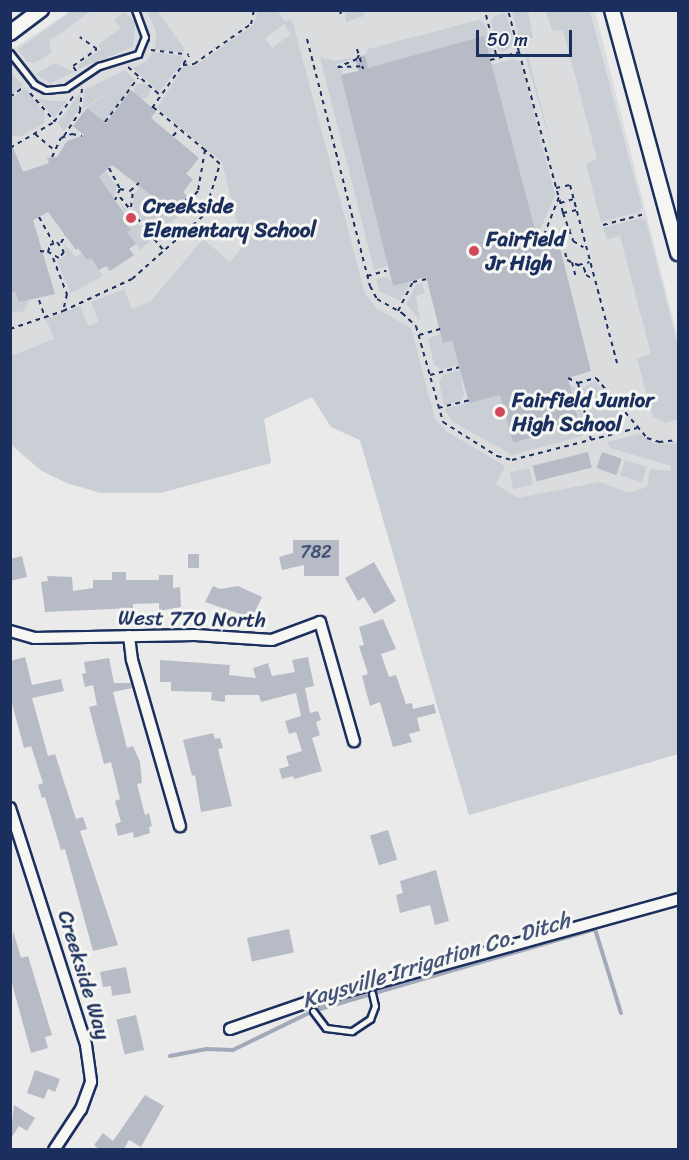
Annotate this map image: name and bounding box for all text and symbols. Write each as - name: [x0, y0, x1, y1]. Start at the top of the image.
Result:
- scale bar: [479, 18, 575, 56]
- text: 50 m: [487, 24, 528, 56]
- place label: Creekside Elementary School: [143, 193, 316, 243]
- marker: Creekside Elementary School: [124, 211, 138, 225]
- place label: Fairfield Jr High: [486, 226, 565, 276]
- marker: Fairfield Jr High: [467, 244, 481, 258]
- place label: Fairfield Junior High School: [512, 387, 654, 437]
- marker: Fairfield Junior High School: [493, 405, 507, 419]
- house number: 782: [300, 541, 332, 563]
- street label: West 770 North: [118, 605, 266, 633]
- street label: Creekside Way: [52, 907, 116, 1043]
- water label: Kaysville Irrigation Co. Ditch: [299, 907, 573, 1013]

